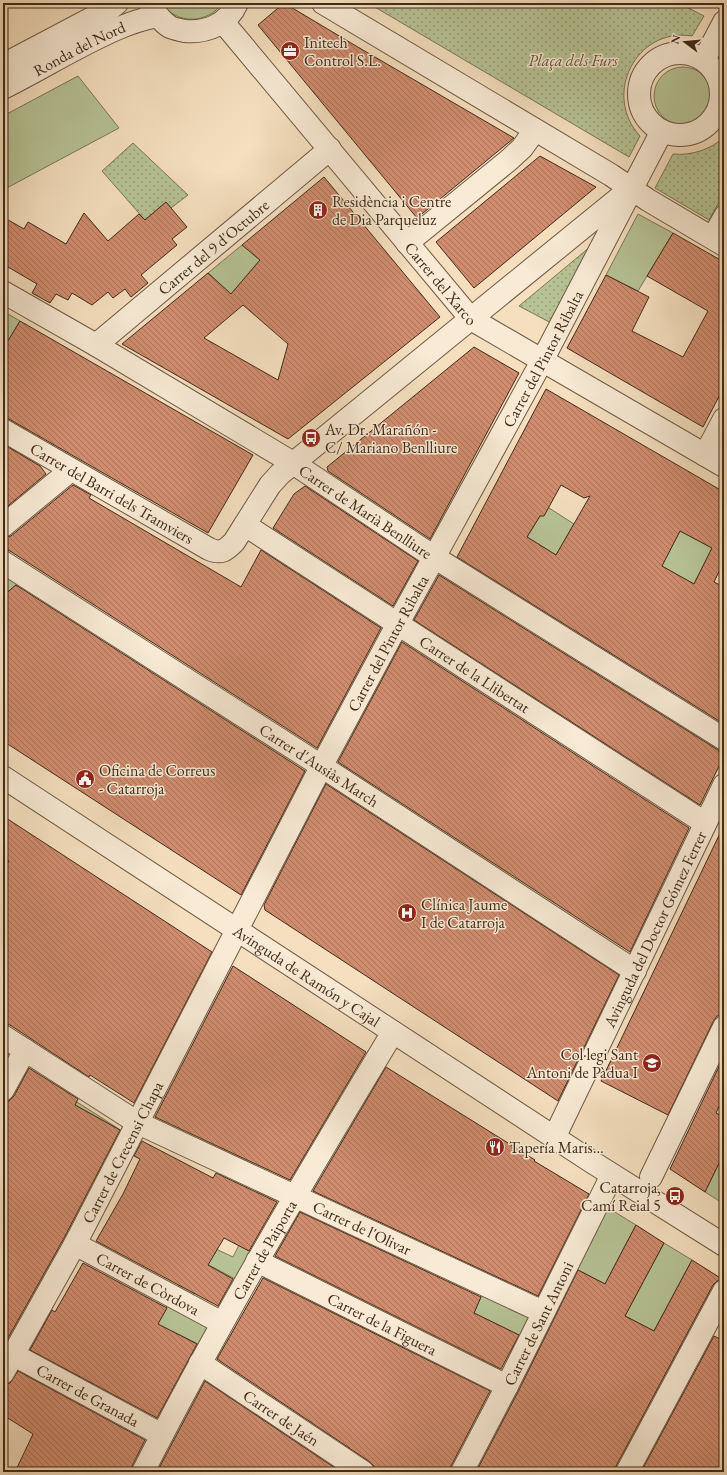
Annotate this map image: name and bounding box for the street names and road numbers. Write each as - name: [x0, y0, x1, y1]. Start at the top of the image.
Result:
- street label: Ronda del Nord: [30, 16, 129, 81]
- street label: Carrer del 9 d'Octubre: [154, 194, 274, 300]
- street label: Carrer del Xarco: [400, 237, 480, 331]
- street label: Carrer del Pintor Ribalta: [498, 286, 588, 431]
- street label: Carrer del Barri dels Tramviers: [26, 438, 197, 549]
- street label: Carrer de Marià Benlliure: [295, 460, 436, 564]
- street label: Carrer del Pintor Ribalta: [343, 571, 434, 715]
- street label: Carrer de la Llibertat: [415, 631, 534, 718]
- street label: Carrer d'Ausiàs March: [255, 719, 383, 812]
- street label: Avinguda del Doctor Gómez Ferrer: [598, 827, 712, 1032]
- street label: Avinguda de Ramón y Cajal: [228, 920, 384, 1032]
- street label: Carrer de Crecensi Chapa: [77, 1077, 168, 1227]
- street label: Carrer de Paiporta: [228, 1196, 302, 1304]
- street label: Carrer de l'Olivar: [309, 1196, 415, 1260]
- street label: Carrer de Còrdova: [92, 1247, 204, 1320]
- street label: Carrer de Sant Antoni: [499, 1258, 578, 1389]
- street label: Carrer de la Figuera: [324, 1288, 441, 1361]
- street label: Carrer de Granada: [33, 1359, 143, 1432]
- street label: Carrer de Jaén: [239, 1385, 324, 1451]

